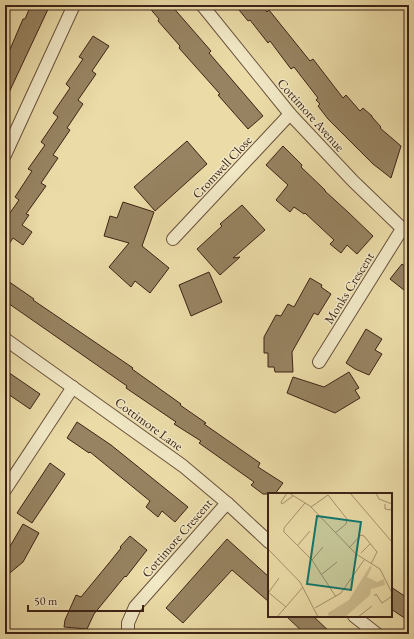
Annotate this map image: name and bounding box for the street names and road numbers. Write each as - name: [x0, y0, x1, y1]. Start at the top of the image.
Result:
- street label: Cottimore Avenue: [274, 75, 348, 155]
- street label: Cromwell Close: [188, 132, 256, 202]
- street label: Monks Crescent: [320, 249, 378, 327]
- street label: Cottimore Lane: [112, 394, 186, 454]
- street label: Cottimore Crescent: [138, 495, 216, 581]

